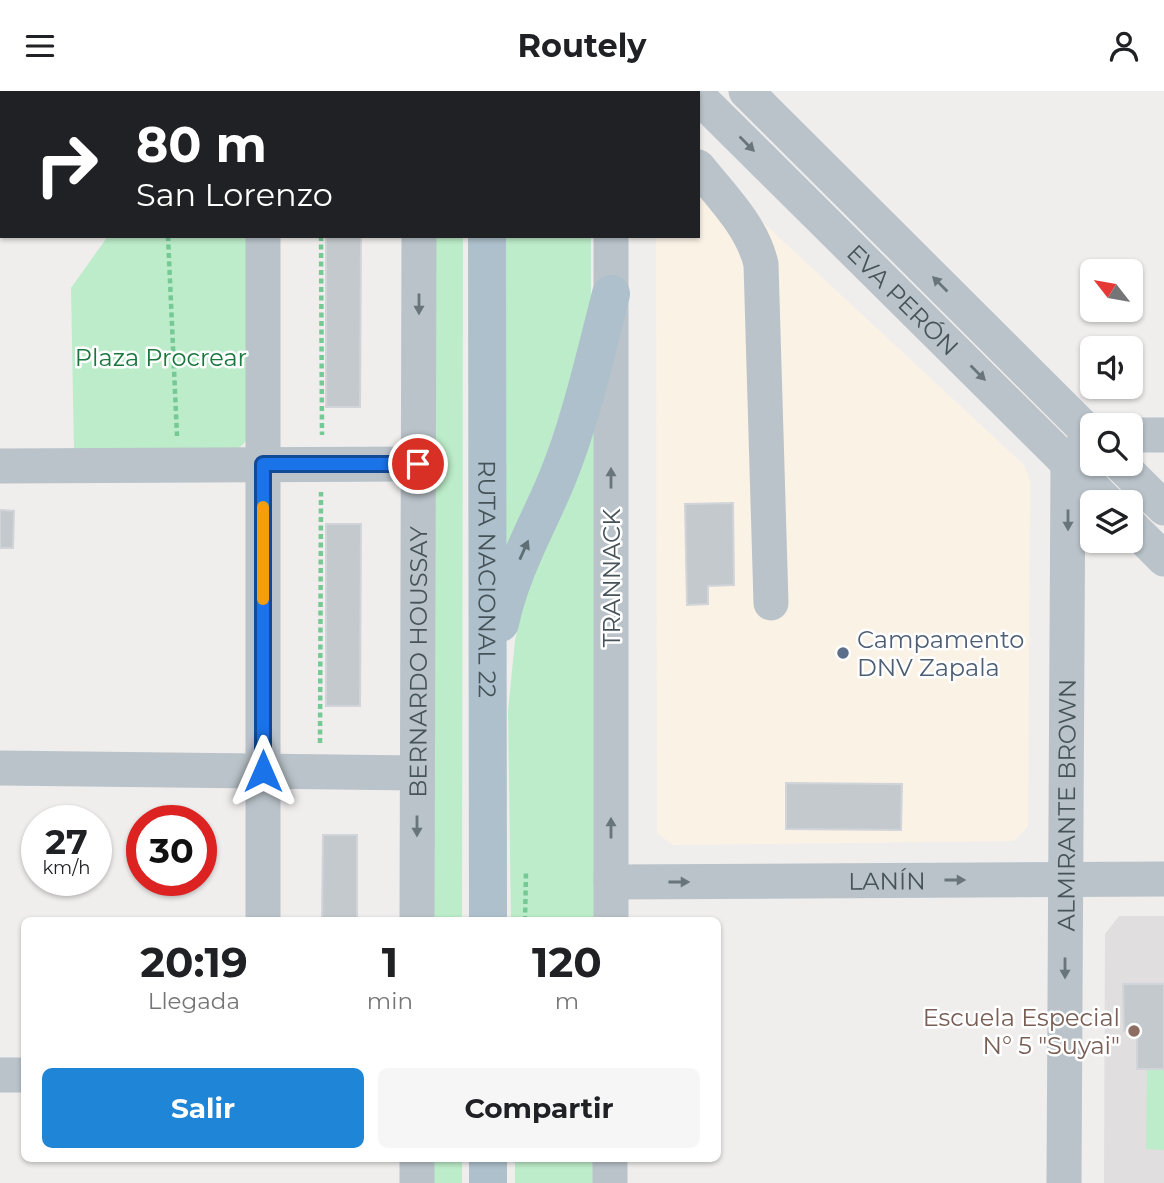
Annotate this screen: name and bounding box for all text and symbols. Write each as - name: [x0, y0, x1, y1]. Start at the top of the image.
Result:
- text: Routely: [518, 26, 646, 65]
- icon: menu: [21, 27, 59, 65]
- icon: person: [1105, 27, 1143, 65]
- text: 80 m: [136, 115, 267, 174]
- icon: right: [21, 119, 112, 210]
- one-way arrow: [738, 135, 755, 152]
- text: San Lorenzo: [136, 175, 333, 214]
- street label: EVA PERÓN: [841, 238, 965, 361]
- north arrow: [1080, 259, 1143, 322]
- map controls: [1080, 259, 1143, 553]
- one-way arrow: [931, 276, 948, 293]
- one-way arrow: [413, 294, 425, 316]
- button: sound: [1080, 336, 1143, 399]
- park label: Plaza Procrear: [75, 343, 247, 372]
- one-way arrow: [969, 365, 986, 382]
- button: search: [1080, 413, 1143, 476]
- pin: [388, 434, 448, 494]
- icon: arrive: [399, 445, 437, 483]
- street label: RUTA NACIONAL 22: [473, 460, 502, 698]
- one-way arrow: [605, 467, 617, 489]
- button: layers: [1080, 490, 1143, 553]
- street label: TRANNACK: [597, 509, 626, 647]
- one-way arrow: [1062, 509, 1074, 531]
- street label: BERNARDO HOUSSAY: [403, 525, 433, 798]
- one-way arrow: [518, 540, 530, 560]
- place label: Campamento DNV Zapala: [857, 625, 1024, 682]
- marker: Campamento DNV Zapala: [835, 645, 851, 661]
- street label: ALMIRANTE BROWN: [1051, 679, 1081, 931]
- position arrow: [226, 734, 300, 808]
- speed limit sign: 30: [126, 805, 217, 896]
- one-way arrow: [411, 815, 423, 837]
- one-way arrow: [605, 817, 617, 839]
- text: 27: [45, 820, 88, 863]
- text: km/h: [42, 857, 91, 879]
- street label: LANÍN: [848, 866, 926, 895]
- one-way arrow: [945, 874, 967, 886]
- one-way arrow: [668, 876, 690, 888]
- text: 20:19: [140, 936, 248, 988]
- text: 1: [382, 936, 398, 988]
- text: 120: [532, 936, 602, 988]
- one-way arrow: [1059, 957, 1071, 979]
- text: Llegada: [148, 987, 240, 1015]
- text: min: [367, 987, 413, 1015]
- text: m: [555, 987, 579, 1015]
- place label: Escuela Especial N° 5 "Suyai": [923, 1003, 1120, 1060]
- marker: Escuela Especial N° 5 "Suyai": [1126, 1023, 1142, 1039]
- button: Salir: [42, 1068, 364, 1148]
- button: Compartir: [378, 1068, 700, 1148]

